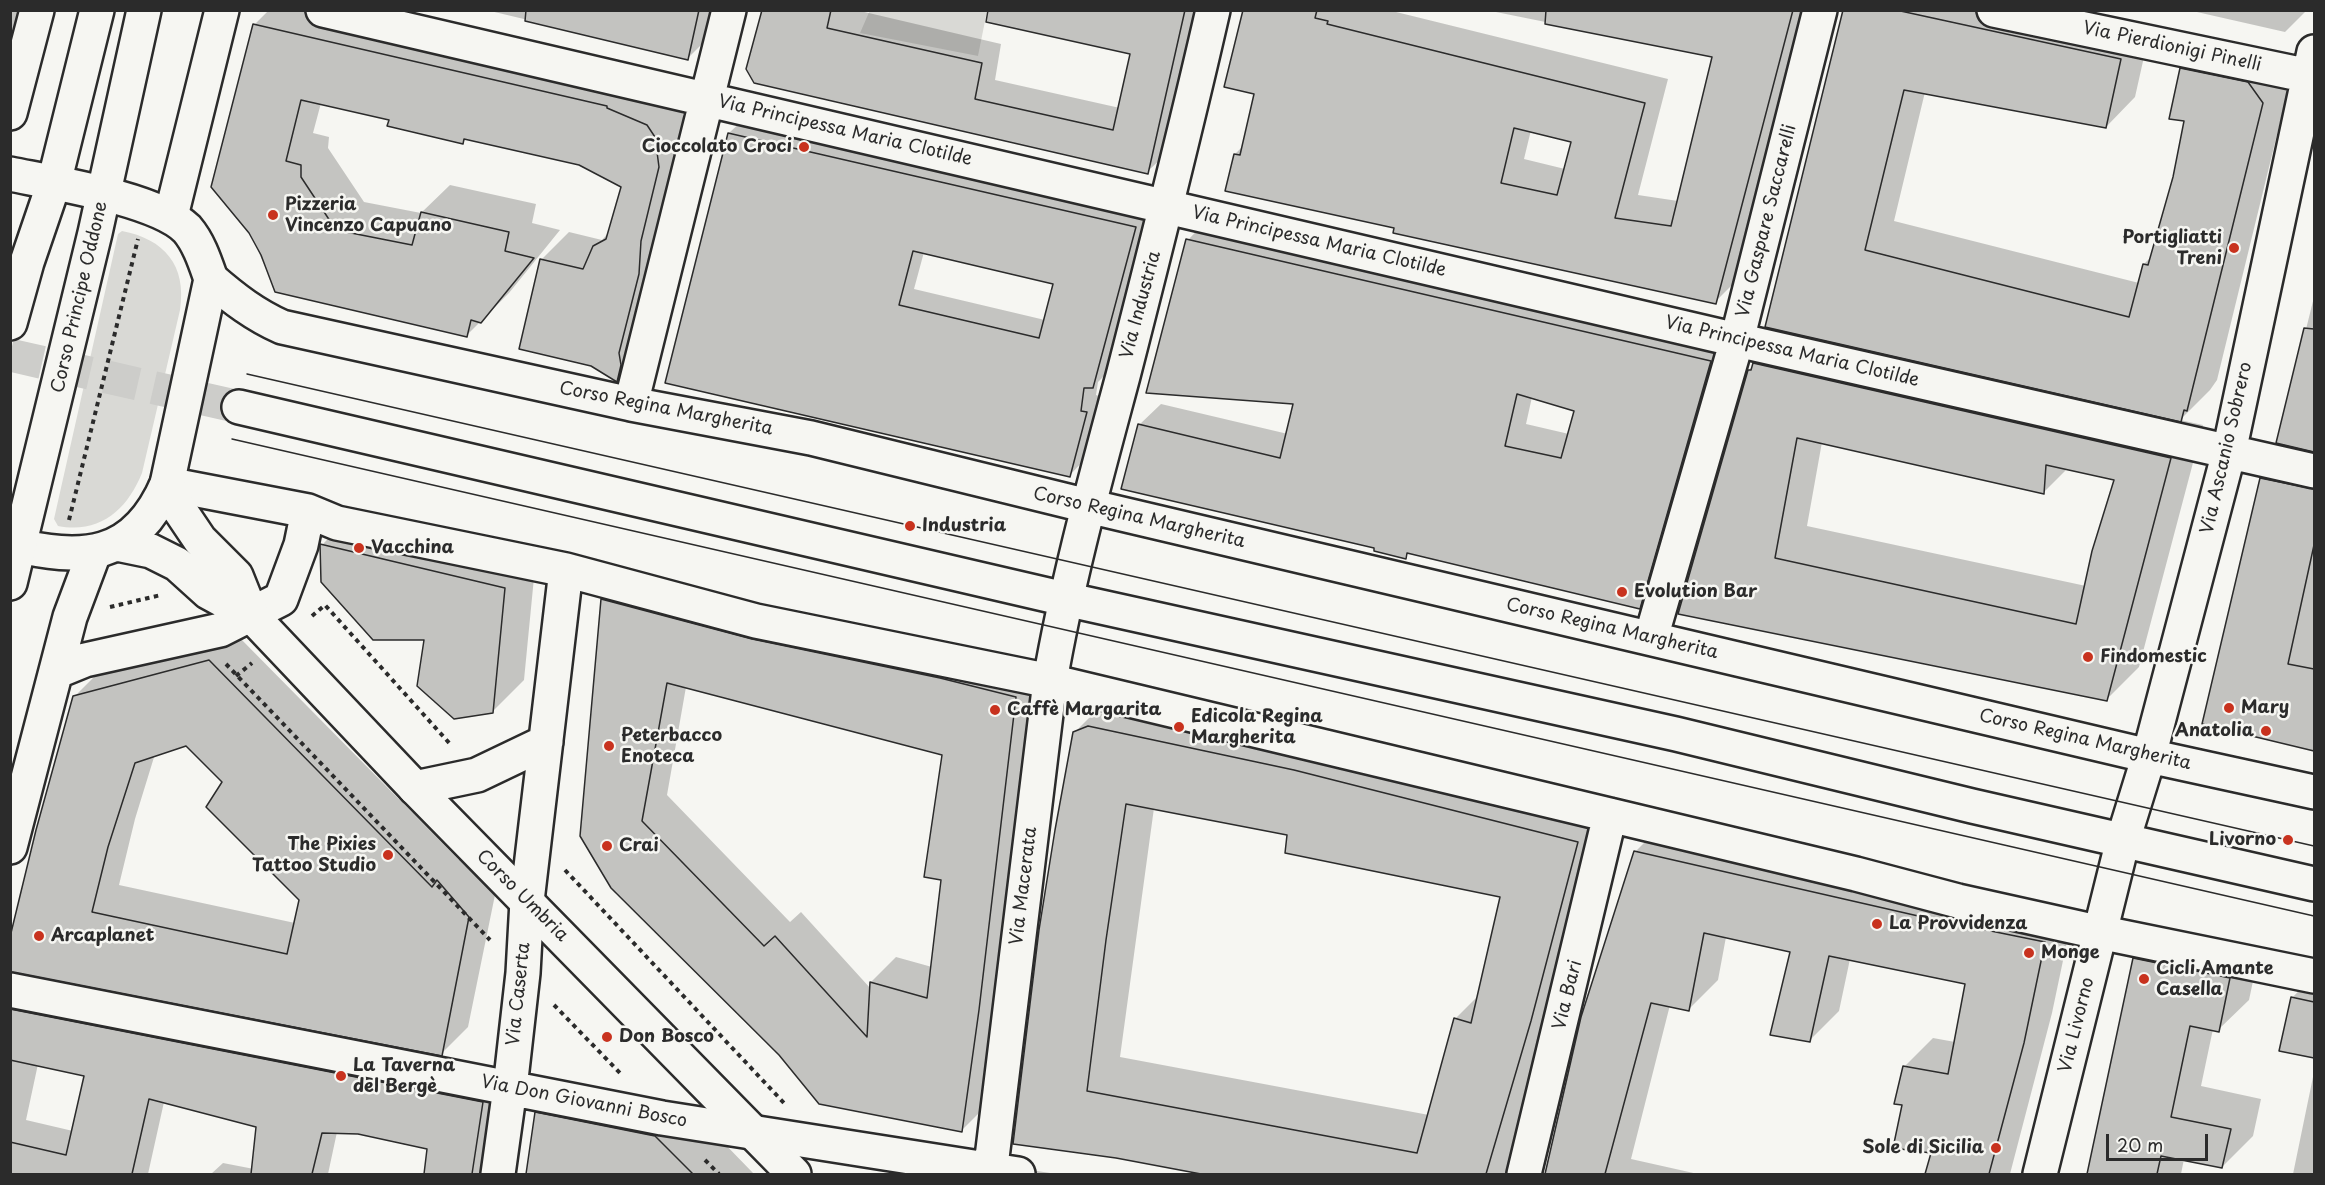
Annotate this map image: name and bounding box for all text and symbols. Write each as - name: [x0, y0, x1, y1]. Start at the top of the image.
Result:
- street label: Via Pierdionigi Pinelli: [2081, 18, 2263, 76]
- street label: Via Principessa Maria Clotilde: [716, 91, 974, 171]
- street label: Via Gaspare Saccarelli: [1733, 122, 1801, 320]
- place label: Cioccolato Croci: [642, 136, 792, 158]
- marker: Cioccolato Croci: [797, 140, 811, 154]
- place label: Pizzeria Vincenzo Capuano: [285, 194, 452, 236]
- street label: Corso Principe Oddone: [47, 199, 113, 395]
- street label: Via Principessa Maria Clotilde: [1190, 202, 1448, 282]
- marker: Pizzeria Vincenzo Capuano: [266, 208, 280, 222]
- place label: Portigliatti Treni: [2122, 227, 2222, 270]
- marker: Portigliatti Treni: [2227, 241, 2241, 255]
- street label: Via Industria: [1116, 249, 1166, 361]
- street label: Via Principessa Maria Clotilde: [1663, 312, 1921, 392]
- street label: Via Ascanio Sobrero: [2197, 360, 2257, 536]
- street label: Corso Regina Margherita: [557, 378, 775, 440]
- street label: Corso Regina Margherita: [1031, 483, 1247, 553]
- place label: Industria: [922, 515, 1006, 537]
- marker: Industria: [903, 519, 917, 533]
- place label: Vacchina: [371, 537, 454, 559]
- marker: Vacchina: [352, 541, 366, 555]
- place label: Evolution Bar: [1634, 581, 1757, 603]
- marker: Evolution Bar: [1615, 585, 1629, 599]
- street label: Corso Regina Margherita: [1504, 594, 1720, 664]
- place label: Findomestic: [2100, 646, 2207, 668]
- marker: Findomestic: [2081, 650, 2095, 664]
- place label: Mary: [2241, 697, 2289, 719]
- place label: Caffè Margarita: [1007, 699, 1161, 721]
- marker: Mary: [2222, 701, 2236, 715]
- marker: Caffè Margarita: [988, 703, 1002, 717]
- street label: Corso Regina Margherita: [1977, 705, 2193, 775]
- place label: Edicola Regina Margherita: [1191, 706, 1323, 748]
- marker: Edicola Regina Margherita: [1172, 720, 1186, 734]
- place label: Anatolia: [2175, 720, 2254, 742]
- marker: Anatolia: [2259, 724, 2273, 738]
- place label: Peterbacco Enoteca: [621, 725, 722, 768]
- marker: Peterbacco Enoteca: [602, 739, 616, 753]
- street label: Via Macerata: [1006, 826, 1042, 946]
- place label: Livorno: [2209, 829, 2276, 851]
- marker: Livorno: [2281, 833, 2295, 847]
- place label: The Pixies Tattoo Studio: [252, 834, 376, 876]
- place label: Crai: [619, 835, 659, 857]
- marker: Crai: [600, 839, 614, 853]
- street label: Corso Umbria: [472, 846, 572, 946]
- marker: The Pixies Tattoo Studio: [381, 848, 395, 862]
- place label: La Provvidenza: [1889, 913, 2027, 935]
- marker: La Provvidenza: [1870, 917, 1884, 931]
- place label: Arcaplanet: [51, 925, 155, 947]
- marker: Arcaplanet: [32, 929, 46, 943]
- street label: Via Caserta: [503, 941, 535, 1047]
- place label: Monge: [2041, 942, 2100, 964]
- marker: Monge: [2022, 946, 2036, 960]
- street label: Via Bari: [1549, 958, 1587, 1032]
- place label: Cicli Amante Casella: [2156, 958, 2274, 1000]
- marker: Cicli Amante Casella: [2137, 972, 2151, 986]
- street label: Via Livorno: [2055, 975, 2099, 1075]
- place label: Don Bosco: [619, 1026, 714, 1048]
- marker: Don Bosco: [600, 1030, 614, 1044]
- place label: La Taverna del Bergè: [353, 1055, 455, 1098]
- marker: La Taverna del Bergè: [334, 1069, 348, 1083]
- street label: Via Don Giovanni Bosco: [479, 1071, 689, 1133]
- scale bar: [2109, 1122, 2211, 1160]
- text: 20 m: [2117, 1131, 2163, 1158]
- place label: Sole di Sicilia: [1862, 1137, 1984, 1159]
- marker: Sole di Sicilia: [1989, 1141, 2003, 1155]

